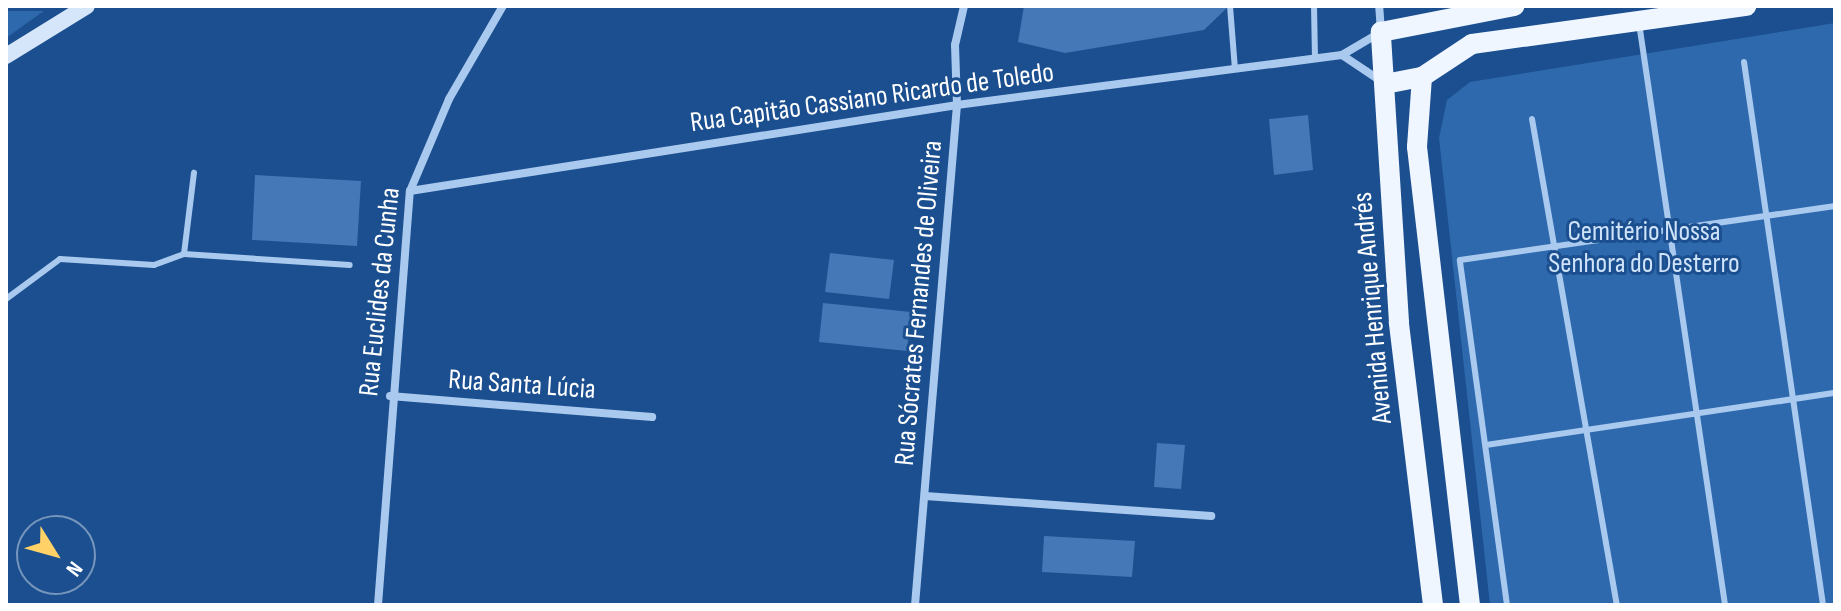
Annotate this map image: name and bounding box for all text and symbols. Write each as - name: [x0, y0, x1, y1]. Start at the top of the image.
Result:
- street label: Rua Capitão Cassiano Ricardo de Toledo: [688, 56, 1056, 140]
- street label: Rua Sócrates Fernandes de Oliveira: [888, 139, 950, 467]
- street label: Rua Euclides da Cunha: [352, 186, 408, 398]
- street label: Avenida Henrique Andrés: [1346, 191, 1400, 425]
- park label: Cemitério Nossa Senhora do Desterro: [1548, 215, 1740, 281]
- street label: Rua Santa Lúcia: [447, 363, 597, 407]
- north arrow: [16, 515, 96, 595]
- text: N: [60, 556, 88, 581]

